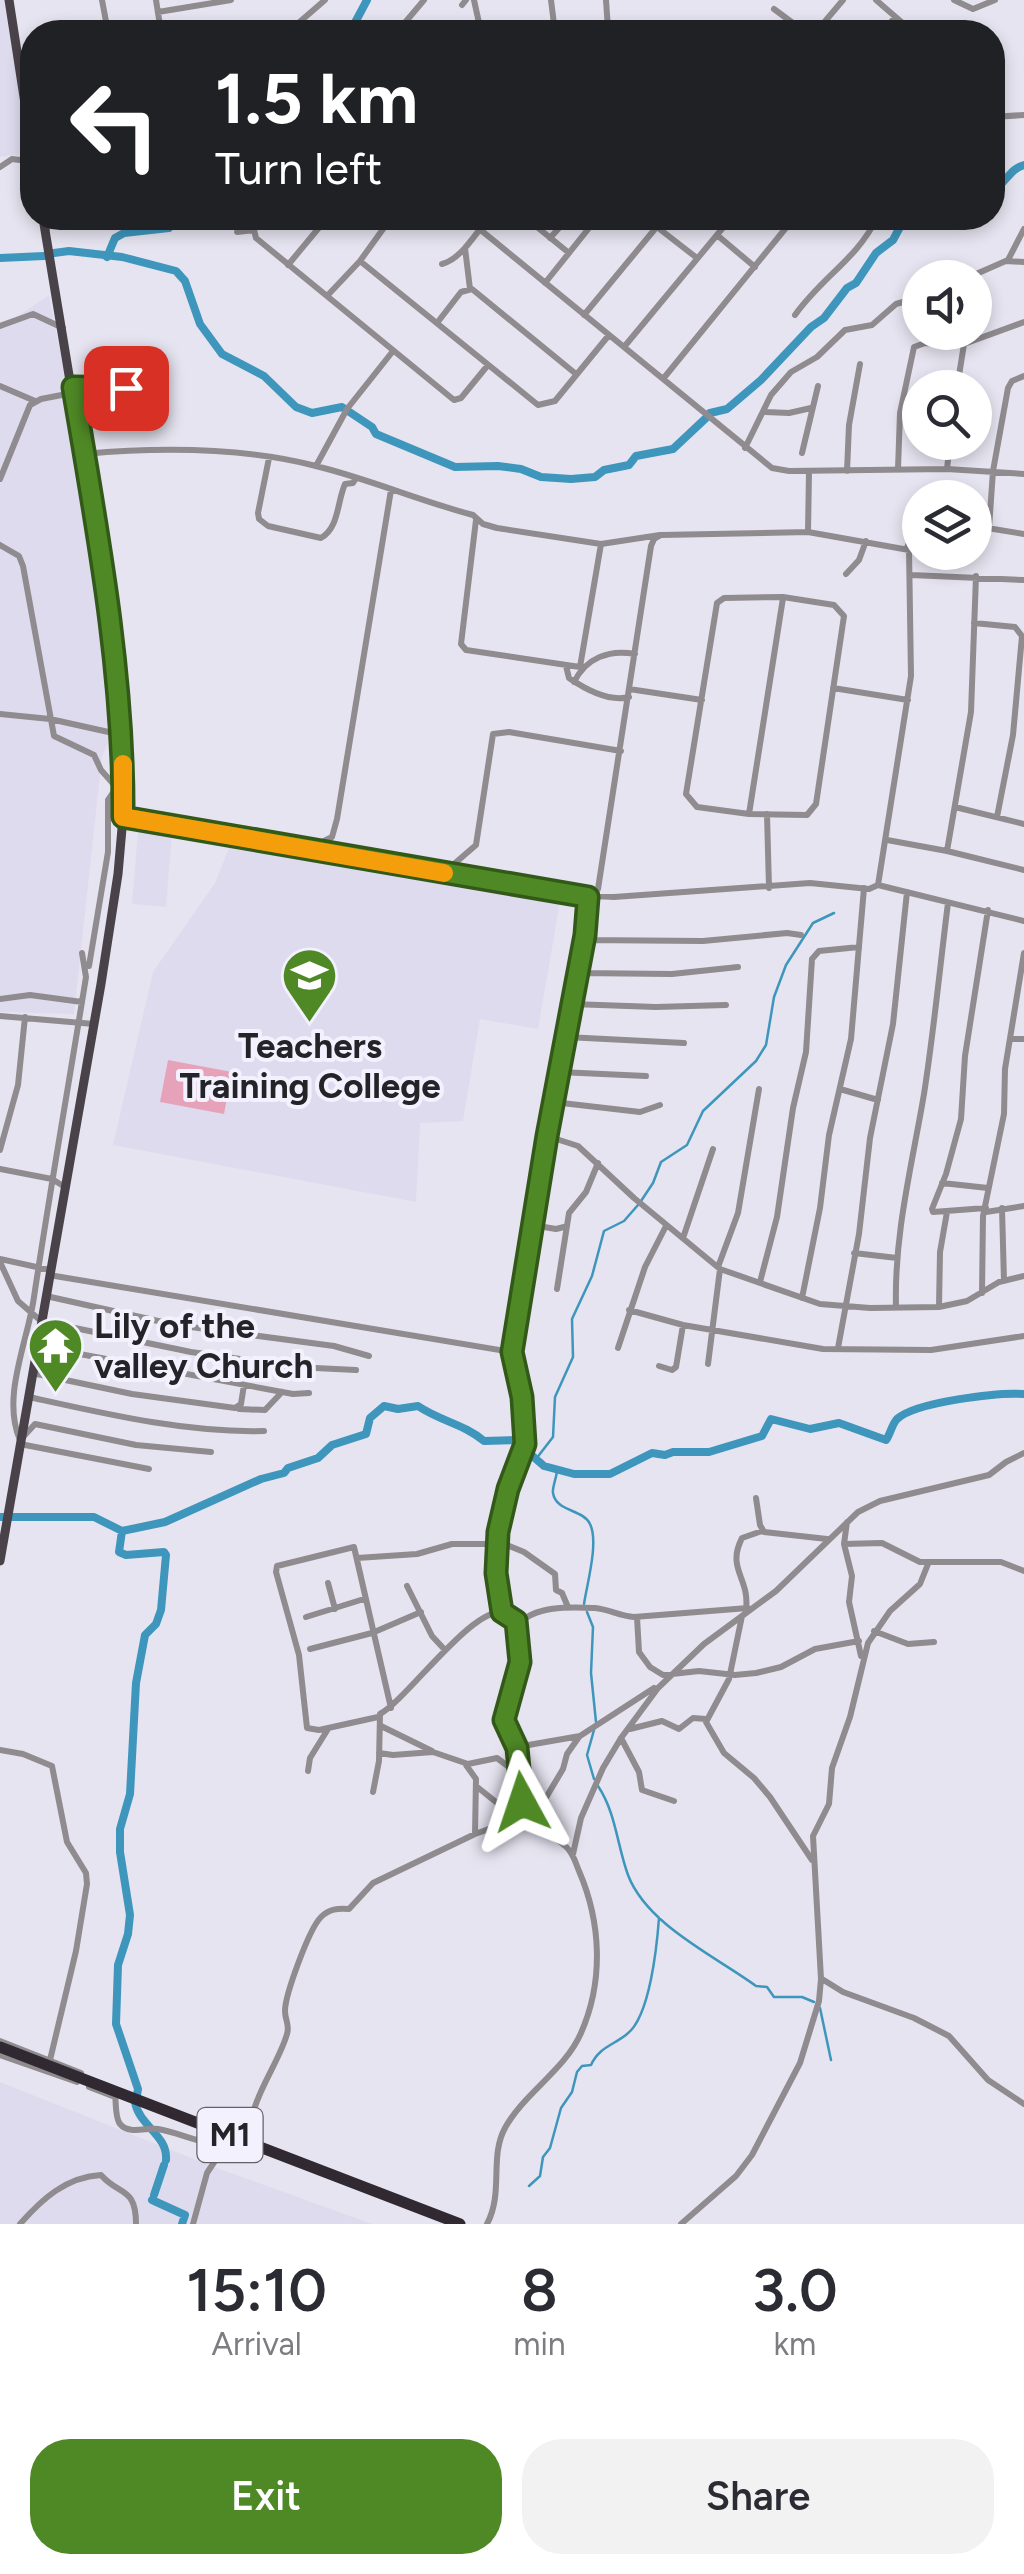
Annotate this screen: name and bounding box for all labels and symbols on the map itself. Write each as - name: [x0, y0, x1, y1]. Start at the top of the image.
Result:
- pin: [84, 346, 169, 431]
- school or university icon: Teachers Training College: [280, 945, 340, 1024]
- place label: Teachers Training College: [179, 1025, 441, 1107]
- place label: Lily of the valley Church: [94, 1305, 313, 1387]
- temple icon: Lily of the valley Church: [25, 1316, 85, 1395]
- position arrow: [470, 1750, 574, 1854]
- road number: M1: [198, 2108, 262, 2162]

